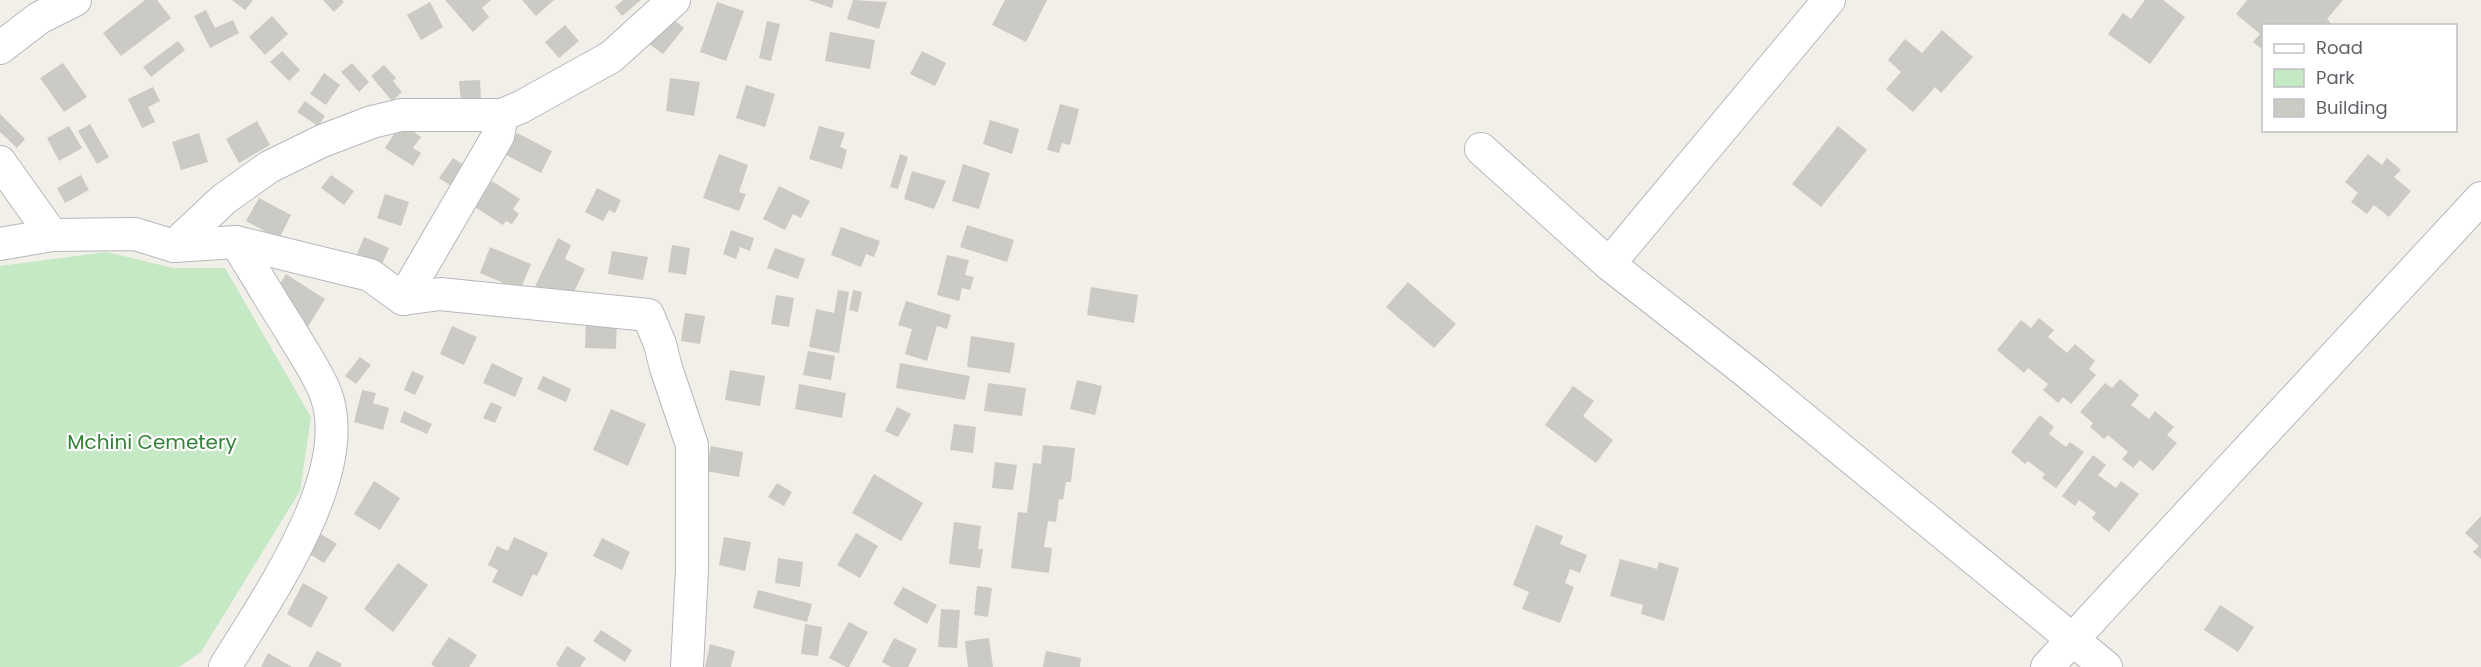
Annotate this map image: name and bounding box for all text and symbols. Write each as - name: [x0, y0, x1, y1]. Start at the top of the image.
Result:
- legend: [2262, 24, 2457, 132]
- text: Road: [2316, 35, 2363, 60]
- text: Park: [2316, 65, 2355, 90]
- text: Building: [2316, 95, 2388, 120]
- park label: Mchini Cemetery: [67, 428, 237, 456]

